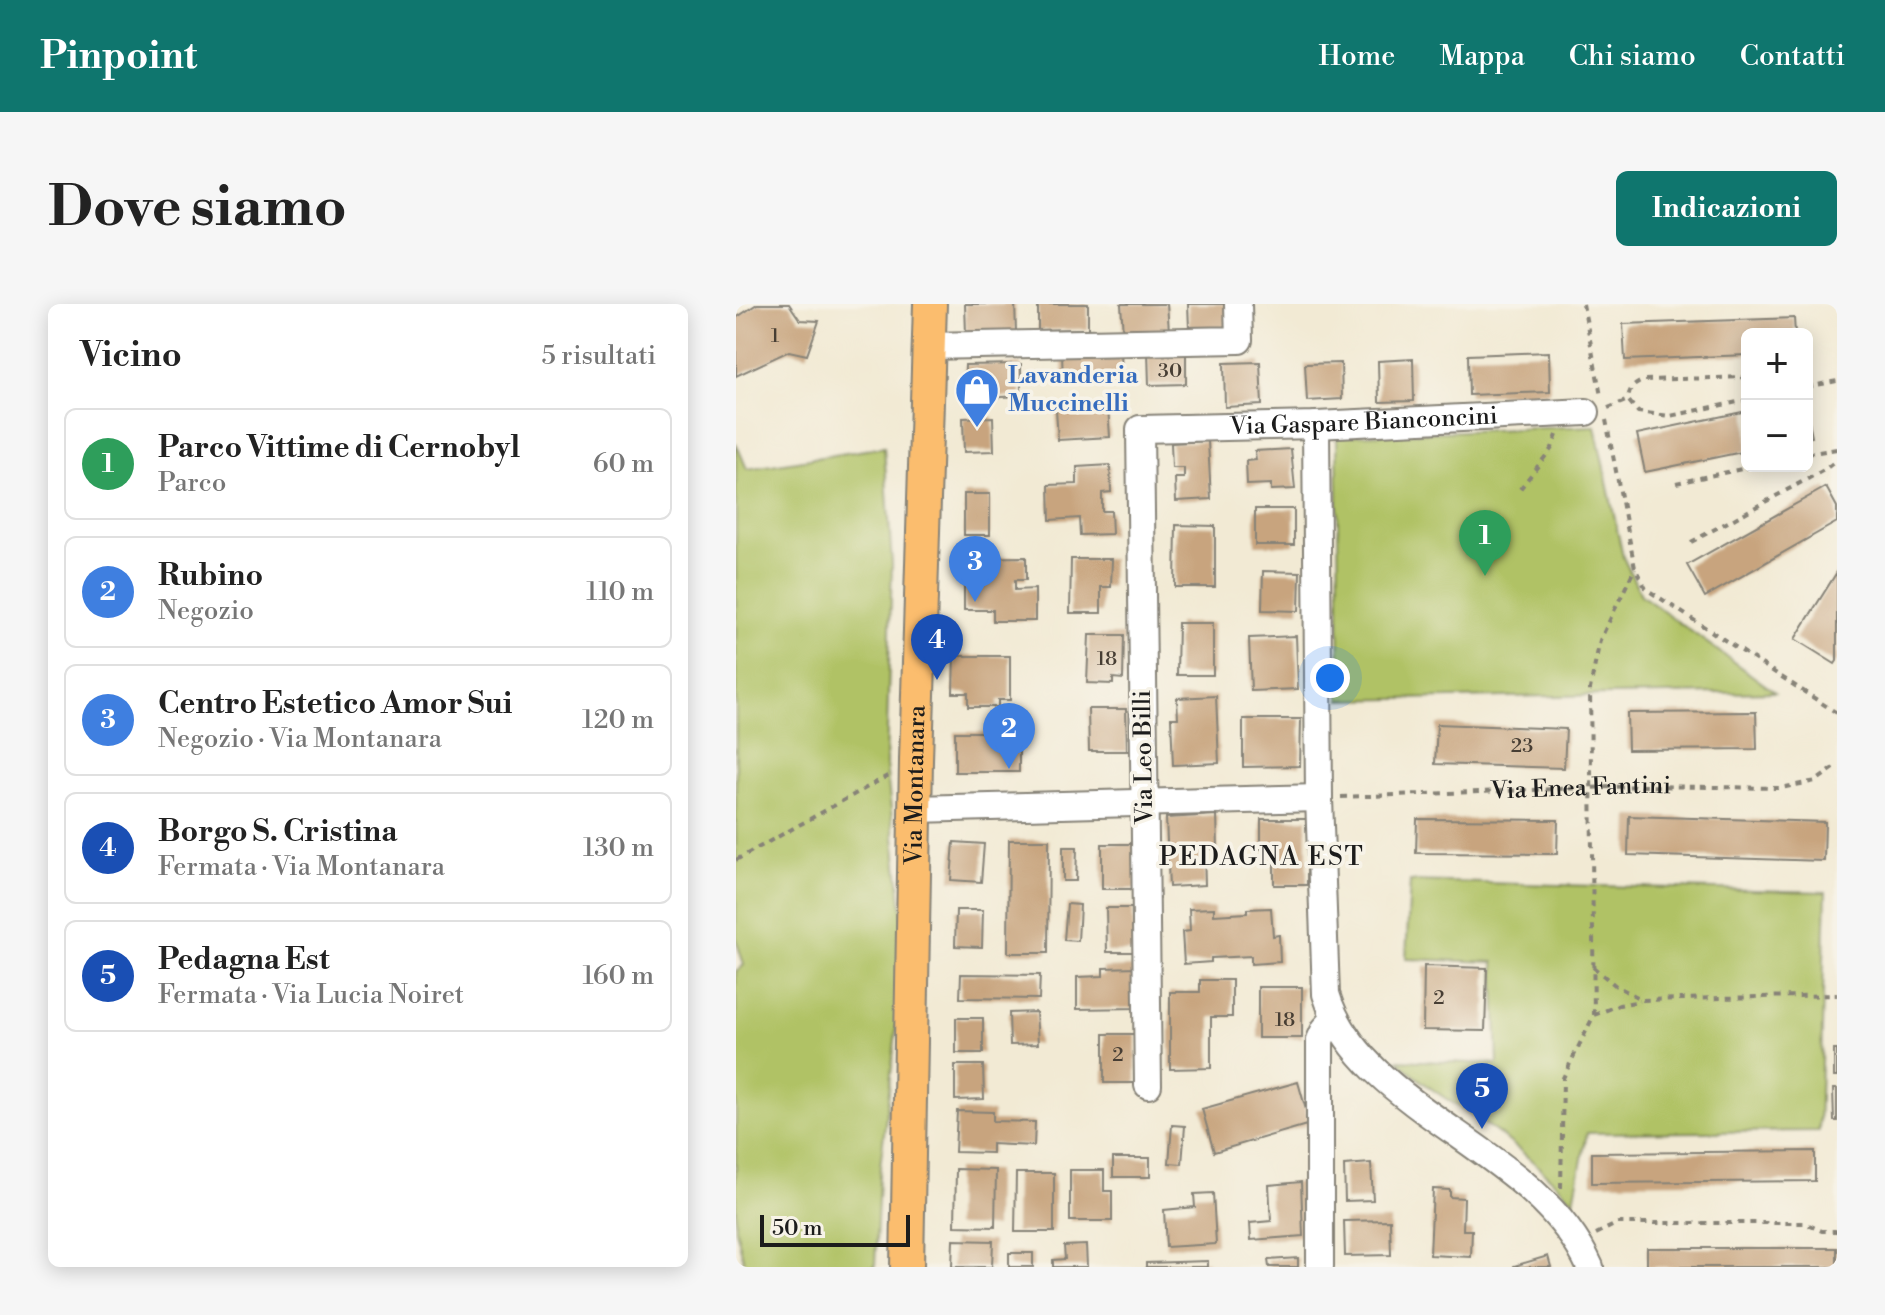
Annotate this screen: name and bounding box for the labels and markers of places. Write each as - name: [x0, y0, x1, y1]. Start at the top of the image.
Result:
- place label: Lavanderia Muccinelli: [1008, 361, 1139, 419]
- shop icon: Lavanderia Muccinelli: [953, 366, 1001, 429]
- pin: 1: [1459, 510, 1511, 576]
- pin: 3: [949, 536, 1001, 602]
- pin: 4: [911, 614, 963, 680]
- pin: 2: [983, 703, 1035, 769]
- pin: 5: [1456, 1063, 1508, 1129]

